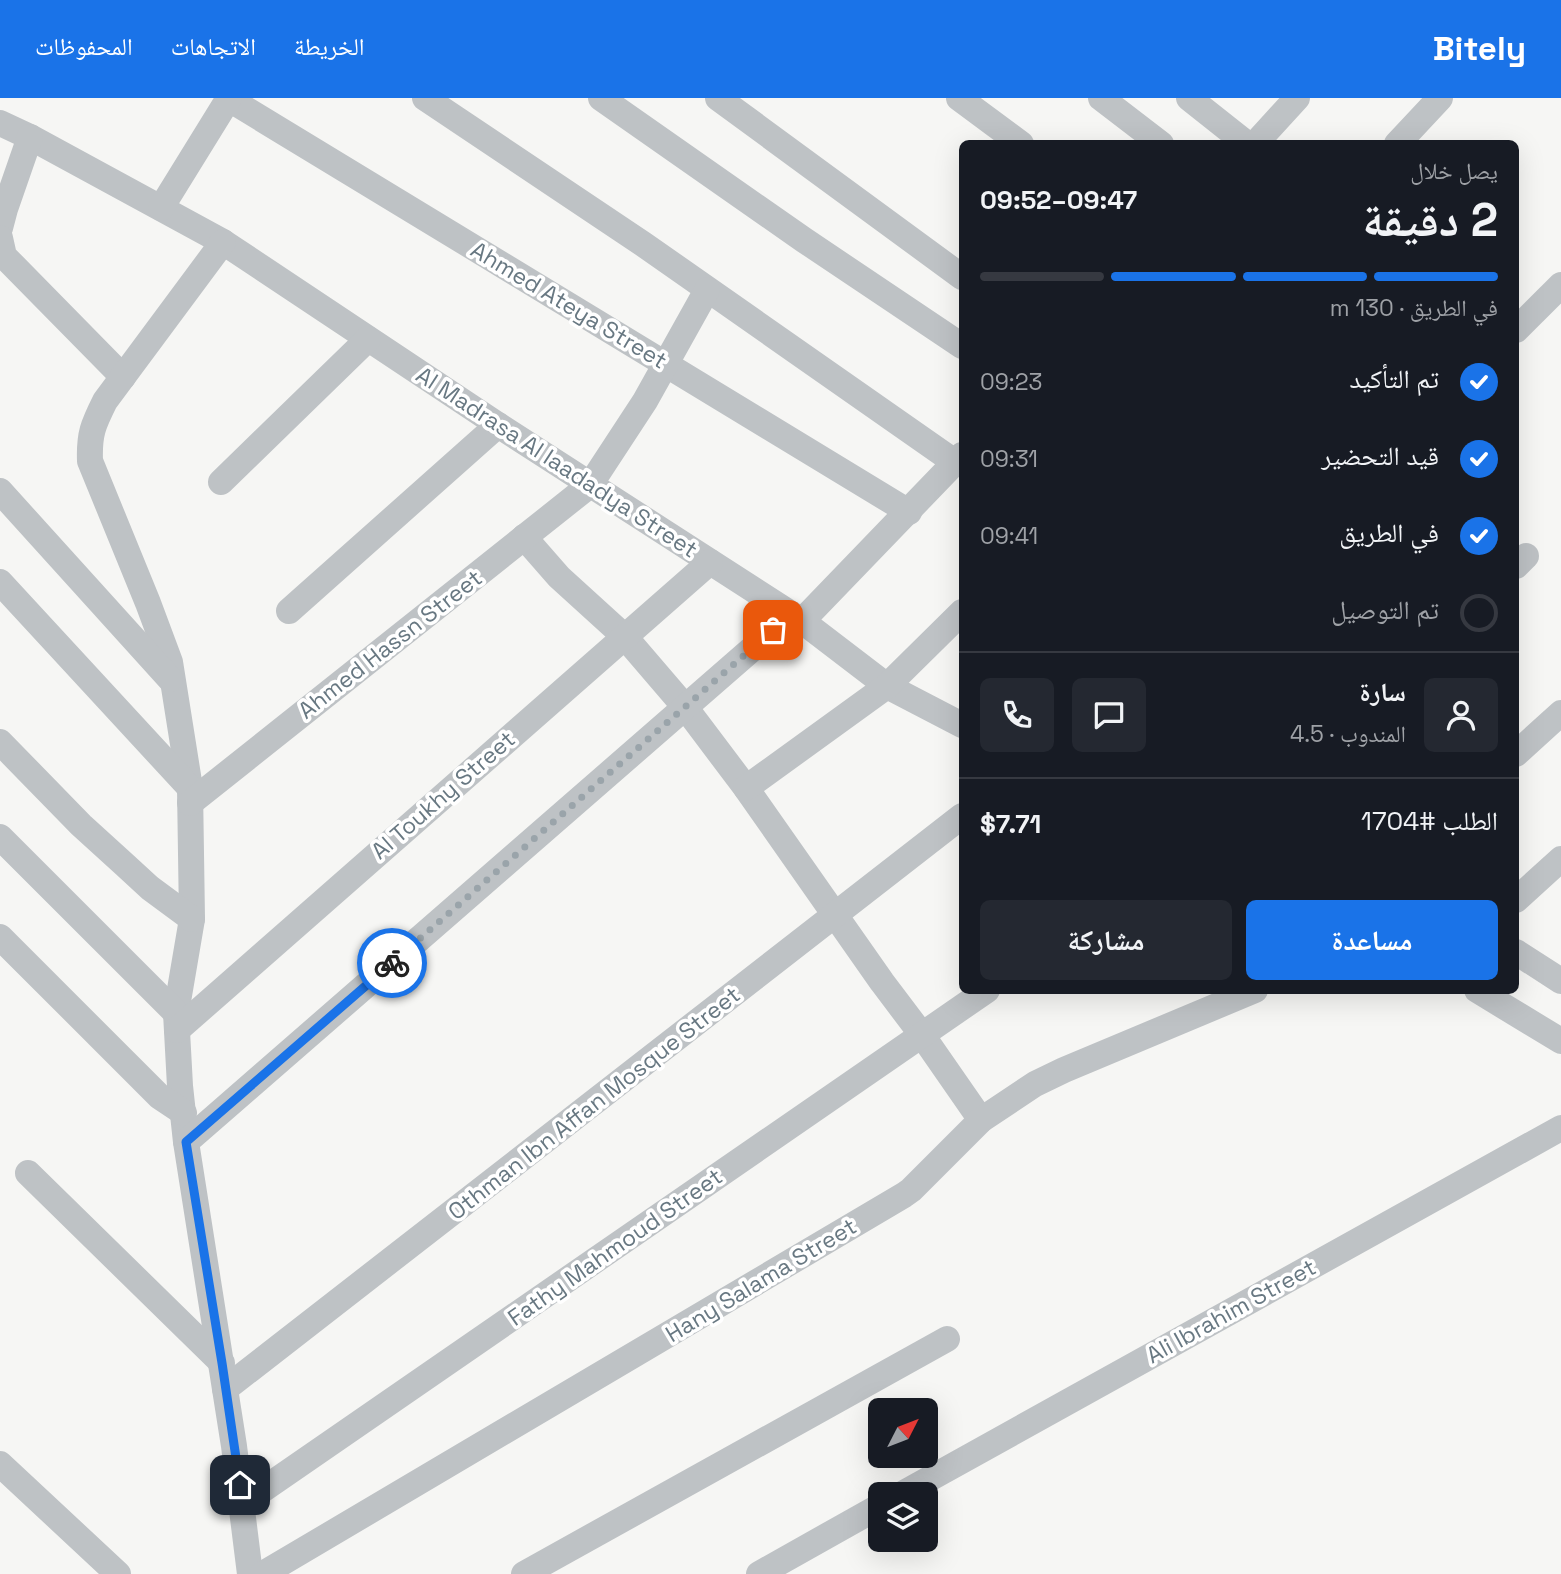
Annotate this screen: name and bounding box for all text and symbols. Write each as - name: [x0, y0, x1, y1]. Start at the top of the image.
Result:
- text: Bitely: [1433, 28, 1526, 70]
- text: المحفوظات: [35, 31, 133, 62]
- text: الاتجاهات: [171, 31, 256, 62]
- text: الخريطة: [294, 31, 365, 62]
- text: يصل خلال: [1410, 156, 1498, 186]
- text: 09:47–09:52: [980, 183, 1137, 217]
- text: 2 دقيقة: [1362, 191, 1498, 249]
- street label: Ahmed Ateya Street: [465, 235, 673, 375]
- text: في الطريق · 130 m: [1330, 293, 1498, 323]
- street label: Al Madrasa Al Iaadadya Street: [411, 360, 703, 564]
- text: تم التأكيد: [1350, 362, 1439, 396]
- icon: check: [1460, 363, 1498, 401]
- text: 09:23: [980, 367, 1042, 397]
- text: قيد التحضير: [1321, 439, 1439, 473]
- icon: check: [1460, 440, 1498, 478]
- text: 09:31: [980, 444, 1038, 474]
- text: في الطريق: [1339, 516, 1439, 550]
- icon: check: [1460, 517, 1498, 555]
- text: 09:41: [980, 521, 1038, 551]
- street label: Ahmed Hassn Street: [292, 563, 488, 725]
- text: تم التوصيل: [1331, 593, 1439, 627]
- pin: [743, 600, 803, 660]
- icon: bag: [754, 611, 792, 649]
- text: سارة: [1359, 675, 1406, 709]
- button: phone: [980, 678, 1054, 752]
- button: chat: [1072, 678, 1146, 752]
- button: person: [1424, 678, 1498, 752]
- text: المندوب · 4.5: [1290, 719, 1406, 749]
- street label: Al Toukhy Street: [365, 724, 521, 866]
- text: الطلب #1704: [1361, 804, 1498, 838]
- text: $7.71: [980, 807, 1041, 841]
- button: مشاركة: [980, 900, 1232, 980]
- button: مساعدة: [1246, 900, 1498, 980]
- courier: [357, 928, 427, 998]
- icon: bike: [373, 944, 411, 982]
- street label: Othman Ibn Affan Mosque Street: [442, 980, 746, 1226]
- street label: Fathy Mahmoud Street: [502, 1161, 728, 1333]
- street label: Hany Salama Street: [660, 1211, 862, 1349]
- street label: Ali Ibrahim Street: [1141, 1252, 1321, 1370]
- north arrow: [868, 1398, 938, 1468]
- map controls: [868, 1398, 938, 1552]
- pin: [210, 1455, 270, 1515]
- icon: home: [221, 1466, 259, 1504]
- button: layers: [868, 1482, 938, 1552]

